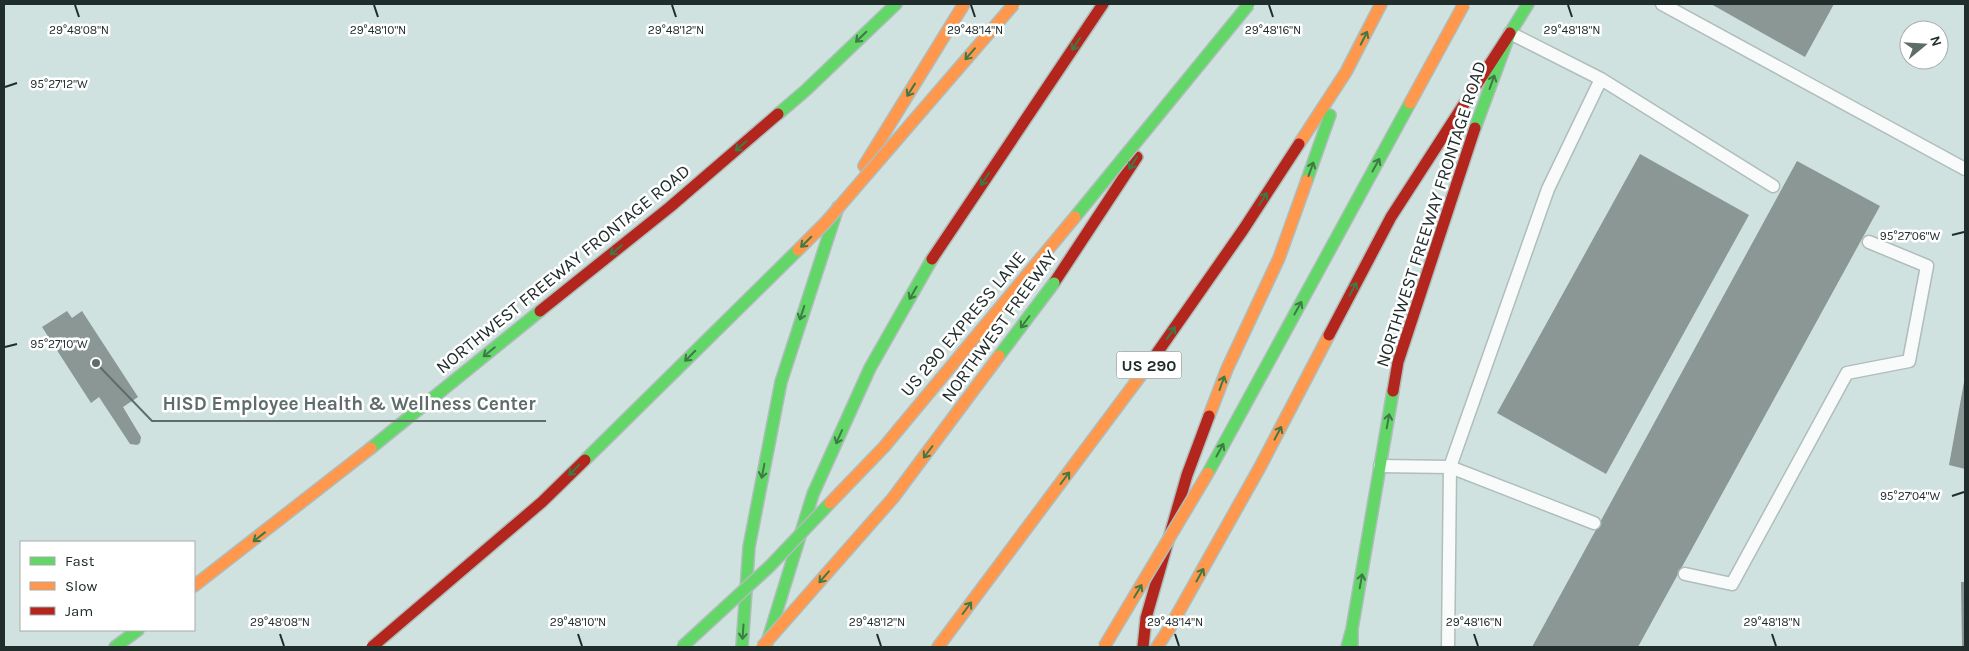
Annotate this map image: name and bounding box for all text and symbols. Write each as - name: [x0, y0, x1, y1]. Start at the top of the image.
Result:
- north arrow: [1899, 20, 1949, 70]
- text: 29°48'08"N: [49, 23, 109, 37]
- text: 29°48'10"N: [350, 23, 406, 37]
- text: 29°48'12"N: [648, 23, 704, 37]
- text: 29°48'14"N: [947, 23, 1003, 37]
- text: 29°48'16"N: [1245, 23, 1301, 37]
- text: 29°48'18"N: [1544, 23, 1600, 37]
- one-way arrow: [855, 31, 868, 43]
- one-way arrow: [1360, 31, 1369, 46]
- text: N: [1926, 34, 1946, 49]
- one-way arrow: [1071, 37, 1081, 51]
- one-way arrow: [965, 47, 976, 60]
- street label: NORTHWEST FREEWAY FRONTAGE ROAD: [1371, 58, 1491, 370]
- one-way arrow: [1488, 75, 1497, 90]
- text: 95°27'12"W: [30, 77, 88, 91]
- one-way arrow: [905, 83, 916, 97]
- one-way arrow: [734, 141, 747, 152]
- one-way arrow: [1128, 156, 1138, 170]
- one-way arrow: [1371, 158, 1381, 173]
- street label: NORTHWEST FREEWAY FRONTAGE ROAD: [432, 160, 694, 378]
- one-way arrow: [1307, 162, 1316, 177]
- one-way arrow: [980, 172, 991, 186]
- one-way arrow: [1258, 193, 1268, 207]
- text: 95°27'06"W: [1880, 229, 1940, 243]
- one-way arrow: [800, 236, 812, 248]
- one-way arrow: [610, 245, 623, 256]
- street label: NORTHWEST FREEWAY: [937, 246, 1062, 406]
- street label: US 290 EXPRESS LANE: [896, 247, 1030, 401]
- one-way arrow: [1349, 282, 1359, 297]
- one-way arrow: [908, 285, 917, 300]
- one-way arrow: [1293, 300, 1303, 315]
- one-way arrow: [797, 305, 807, 321]
- one-way arrow: [1020, 315, 1030, 329]
- one-way arrow: [1166, 327, 1176, 341]
- text: 95°27'10"W: [30, 337, 88, 351]
- one-way arrow: [483, 346, 496, 357]
- one-way arrow: [684, 350, 696, 362]
- road number: US 290: [1116, 352, 1182, 378]
- one-way arrow: [1217, 376, 1227, 391]
- callout: HISD Employee Health & Wellness Center: [152, 387, 546, 421]
- text: HISD Employee Health & Wellness Center: [162, 393, 536, 415]
- one-way arrow: [1383, 413, 1393, 429]
- one-way arrow: [1273, 425, 1283, 440]
- one-way arrow: [834, 429, 843, 444]
- one-way arrow: [1215, 443, 1225, 458]
- one-way arrow: [922, 445, 933, 458]
- one-way arrow: [758, 462, 768, 478]
- one-way arrow: [568, 464, 580, 476]
- one-way arrow: [1060, 471, 1070, 485]
- text: 95°27'04"W: [1880, 489, 1940, 503]
- one-way arrow: [253, 531, 266, 542]
- legend: [20, 541, 195, 631]
- text: Fast: [65, 552, 95, 570]
- one-way arrow: [1195, 568, 1205, 583]
- one-way arrow: [819, 570, 830, 583]
- one-way arrow: [1356, 573, 1366, 589]
- text: Slow: [65, 577, 97, 595]
- one-way arrow: [1134, 584, 1144, 598]
- text: Jam: [65, 602, 93, 620]
- one-way arrow: [962, 602, 973, 615]
- text: 29°48'08"N: [250, 615, 310, 629]
- text: 29°48'10"N: [550, 615, 606, 629]
- text: 29°48'12"N: [849, 615, 905, 629]
- text: 29°48'14"N: [1147, 615, 1203, 629]
- text: 29°48'16"N: [1446, 615, 1502, 629]
- text: 29°48'18"N: [1744, 615, 1800, 629]
- one-way arrow: [738, 623, 747, 639]

